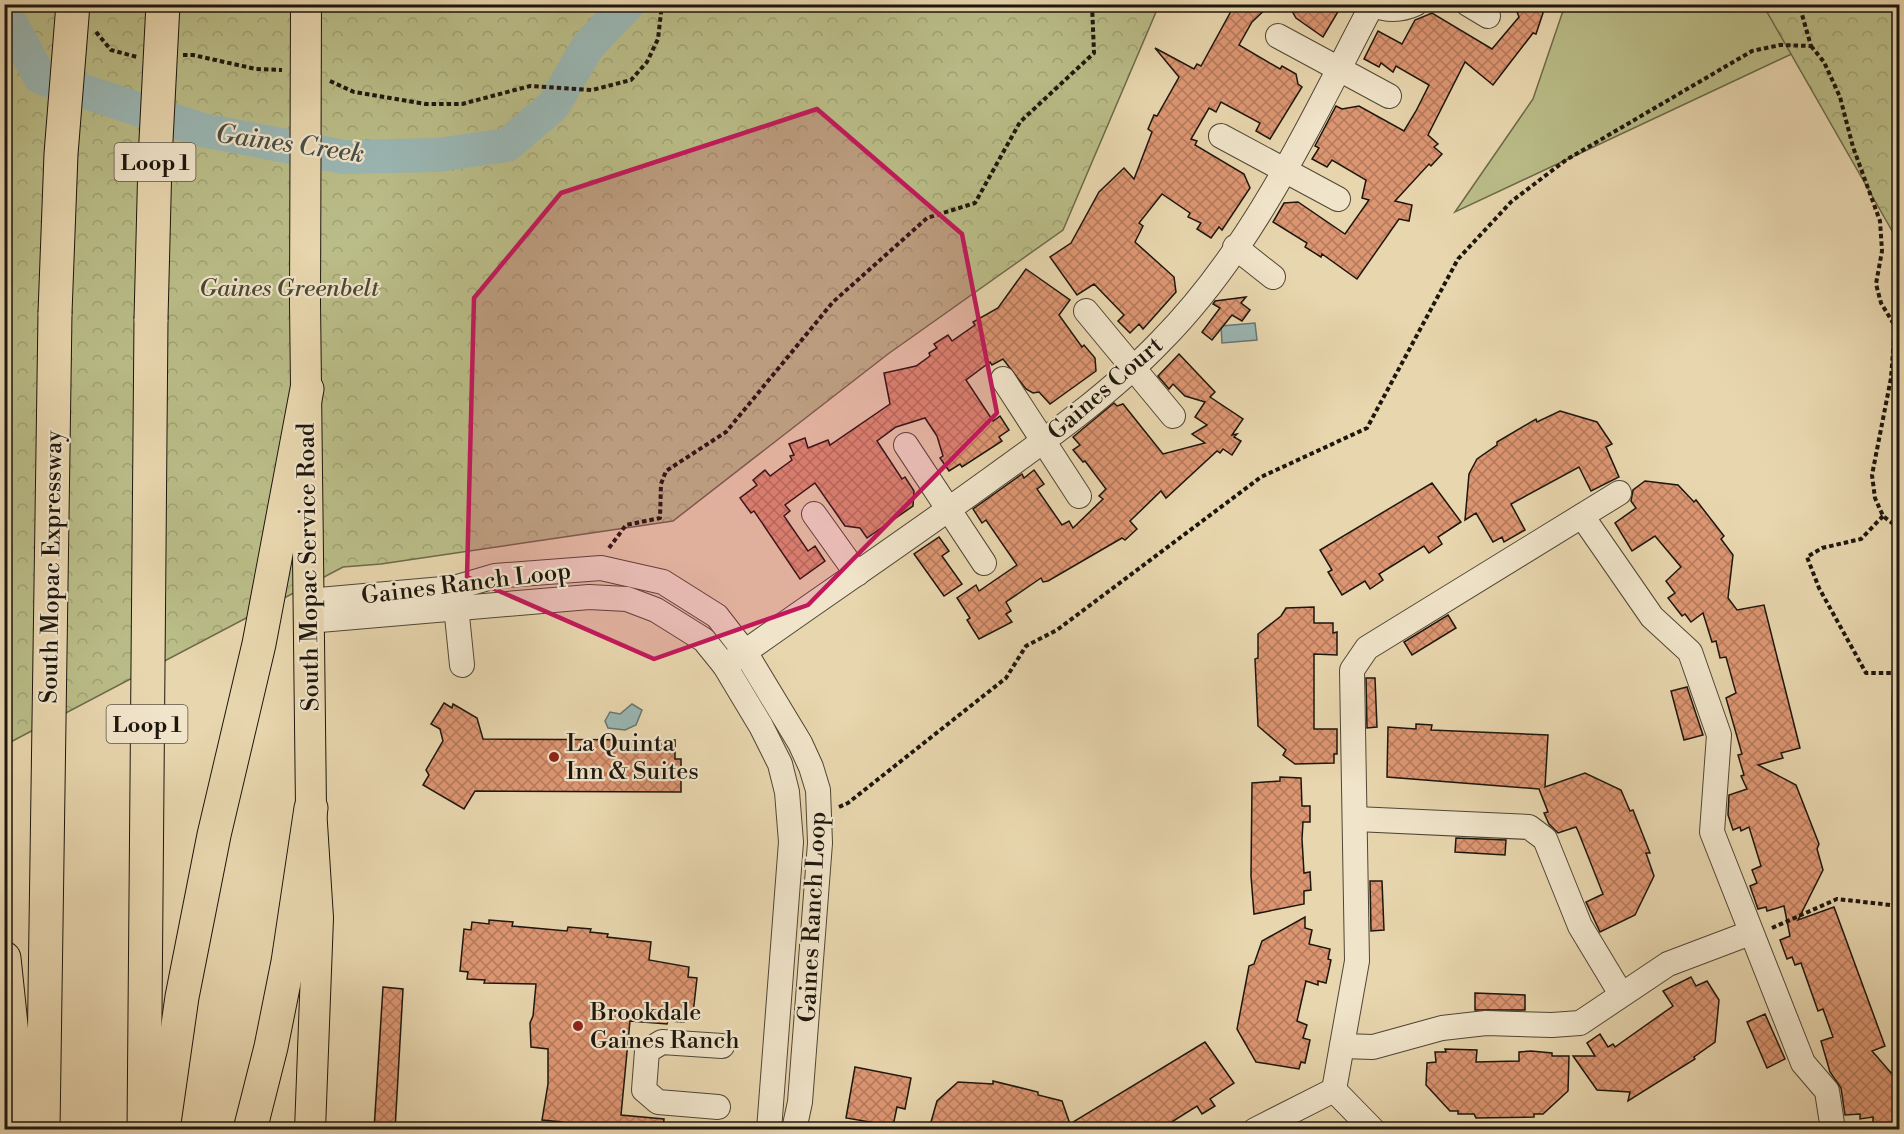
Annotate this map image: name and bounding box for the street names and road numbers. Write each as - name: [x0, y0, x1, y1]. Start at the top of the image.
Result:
- road number: Loop 1: [114, 143, 195, 181]
- street label: Gaines Court: [1042, 330, 1170, 447]
- street label: South Mopac Service Road: [291, 422, 327, 712]
- street label: South Mopac Expressway: [35, 430, 69, 704]
- street label: Gaines Ranch Loop: [360, 556, 573, 612]
- road number: Loop 1: [106, 705, 188, 743]
- street label: Gaines Ranch Loop: [792, 811, 834, 1023]

